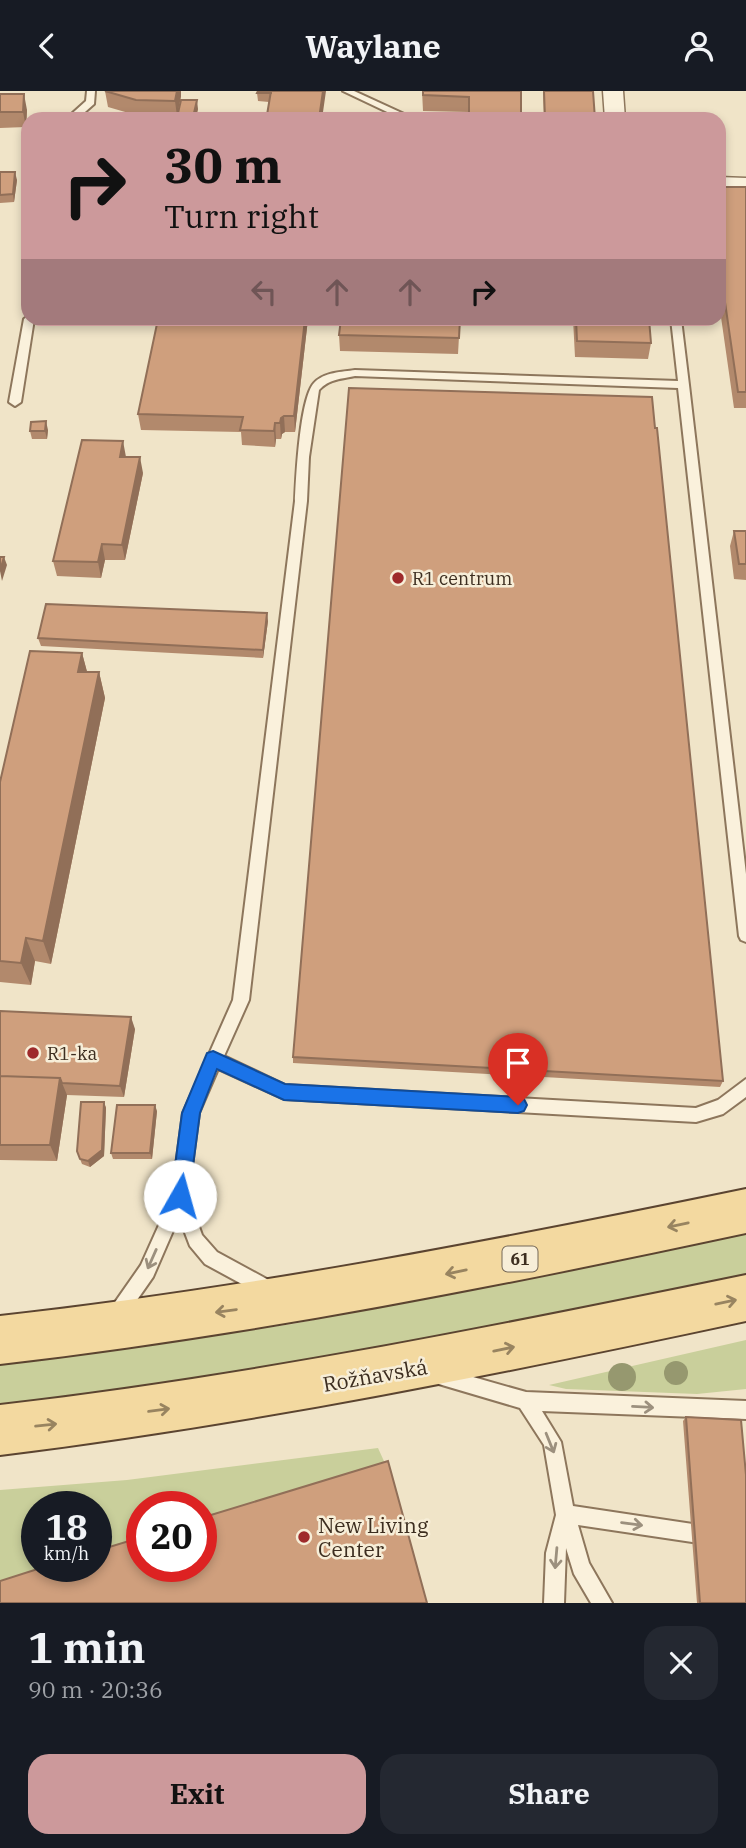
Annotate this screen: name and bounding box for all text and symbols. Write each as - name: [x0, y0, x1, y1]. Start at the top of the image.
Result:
- text: Waylane: [305, 25, 441, 67]
- icon: back: [28, 27, 66, 65]
- icon: person: [680, 27, 718, 65]
- text: 30 m: [164, 133, 282, 196]
- icon: right: [49, 140, 140, 231]
- text: Turn right: [164, 195, 319, 237]
- icon: left: [245, 273, 283, 311]
- icon: ahead: [318, 273, 356, 311]
- icon: ahead: [391, 273, 429, 311]
- icon: right: [464, 273, 502, 311]
- place label: R1 centrum: [412, 567, 512, 590]
- marker: R1 centrum: [390, 570, 406, 586]
- pin: [488, 1033, 548, 1105]
- place label: R1-ka: [47, 1042, 97, 1065]
- icon: arrive: [499, 1044, 537, 1082]
- marker: R1-ka: [25, 1045, 41, 1061]
- position arrow: [143, 1159, 217, 1233]
- one-way arrow: [668, 1220, 690, 1233]
- one-way arrow: [145, 1247, 158, 1269]
- road number: 61: [503, 1247, 538, 1271]
- one-way arrow: [445, 1266, 468, 1280]
- one-way arrow: [714, 1294, 737, 1308]
- one-way arrow: [215, 1305, 238, 1318]
- one-way arrow: [492, 1342, 515, 1356]
- street label: Rožňavská: [320, 1352, 430, 1398]
- one-way arrow: [631, 1401, 654, 1414]
- one-way arrow: [147, 1403, 170, 1416]
- one-way arrow: [34, 1418, 57, 1431]
- one-way arrow: [545, 1432, 558, 1453]
- speed limit sign: 20: [126, 1491, 217, 1582]
- text: 18: [45, 1504, 88, 1550]
- place label: New Living Center: [318, 1511, 429, 1563]
- one-way arrow: [620, 1518, 643, 1531]
- marker: New Living Center: [296, 1529, 312, 1545]
- text: km/h: [44, 1542, 89, 1565]
- one-way arrow: [549, 1546, 562, 1569]
- text: 1 min: [28, 1620, 146, 1675]
- button: close: [644, 1626, 718, 1700]
- text: 90 m · 20:36: [28, 1674, 163, 1704]
- button: Exit: [28, 1754, 366, 1834]
- button: Share: [380, 1754, 718, 1834]

